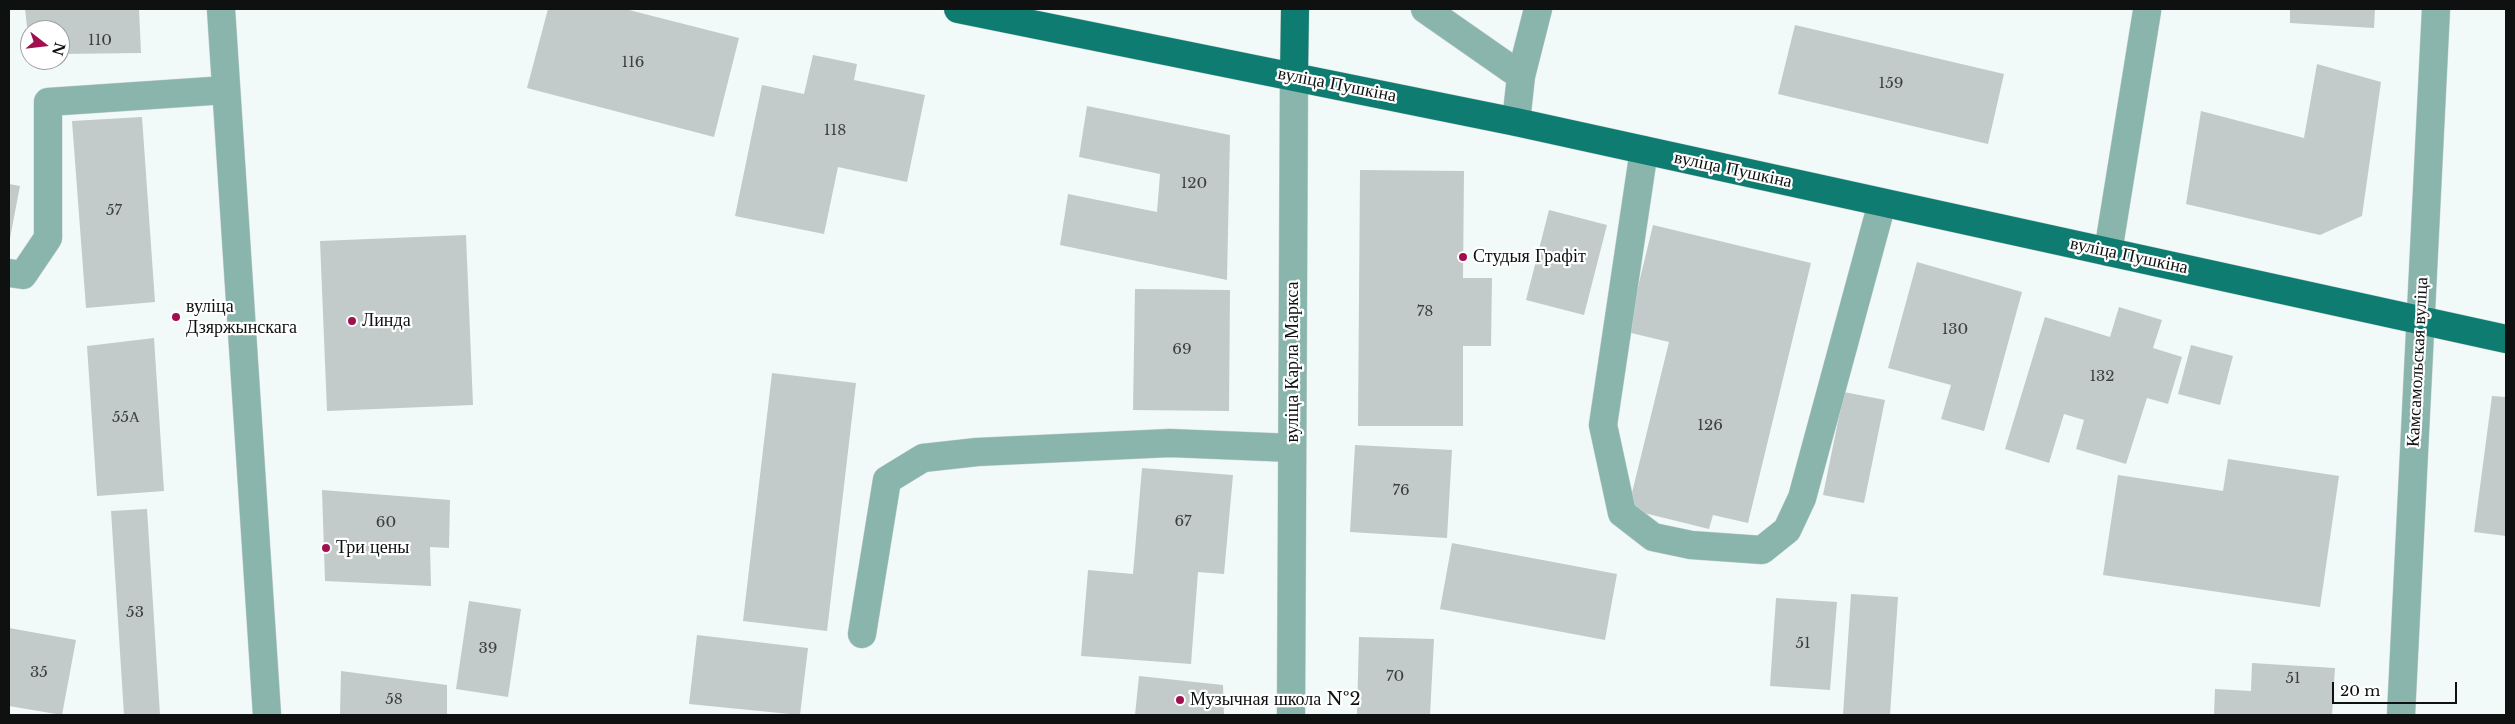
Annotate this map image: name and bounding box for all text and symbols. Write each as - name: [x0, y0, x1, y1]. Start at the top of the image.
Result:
- north arrow: [20, 20, 70, 70]
- house number: 110: [88, 32, 112, 50]
- text: N: [48, 40, 69, 58]
- house number: 116: [621, 54, 645, 72]
- street label: вуліца Пушкіна: [1276, 63, 1398, 107]
- house number: 159: [1879, 75, 1903, 93]
- house number: 118: [824, 122, 846, 140]
- street label: вуліца Пушкіна: [1672, 147, 1794, 193]
- house number: 120: [1181, 175, 1207, 193]
- house number: 57: [106, 202, 122, 220]
- street label: вуліца Пушкіна: [2068, 233, 2190, 279]
- place label: Студыя Графіт: [1473, 246, 1586, 268]
- marker: Студыя Графіт: [1457, 251, 1469, 263]
- street label: Камсамольская вуліца: [2403, 276, 2433, 448]
- street label: вуліца Карла Маркса: [1282, 281, 1304, 443]
- place label: вуліца Дзяржынскага: [186, 296, 297, 338]
- house number: 78: [1417, 303, 1433, 321]
- place label: Линда: [362, 310, 411, 332]
- marker: вуліца Дзяржынскага: [170, 311, 182, 323]
- marker: Линда: [346, 315, 358, 327]
- house number: 130: [1942, 321, 1968, 339]
- house number: 69: [1172, 341, 1192, 359]
- house number: 132: [2089, 368, 2115, 386]
- house number: 55А: [112, 409, 140, 427]
- house number: 126: [1697, 417, 1723, 435]
- house number: 76: [1392, 482, 1410, 500]
- house number: 67: [1174, 513, 1192, 531]
- house number: 60: [376, 514, 396, 532]
- place label: Три цены: [336, 537, 409, 559]
- marker: Три цены: [320, 542, 332, 554]
- house number: 53: [126, 604, 144, 622]
- house number: 51: [1795, 635, 1811, 653]
- house number: 39: [479, 640, 497, 658]
- house number: 35: [30, 664, 48, 682]
- house number: 70: [1386, 668, 1404, 686]
- house number: 51: [2285, 670, 2301, 688]
- scale bar: [2335, 672, 2460, 704]
- text: 20 m: [2340, 681, 2380, 700]
- place label: Музычная школа №2: [1190, 689, 1361, 711]
- house number: 58: [385, 691, 403, 709]
- marker: Музычная школа №2: [1174, 694, 1186, 706]

